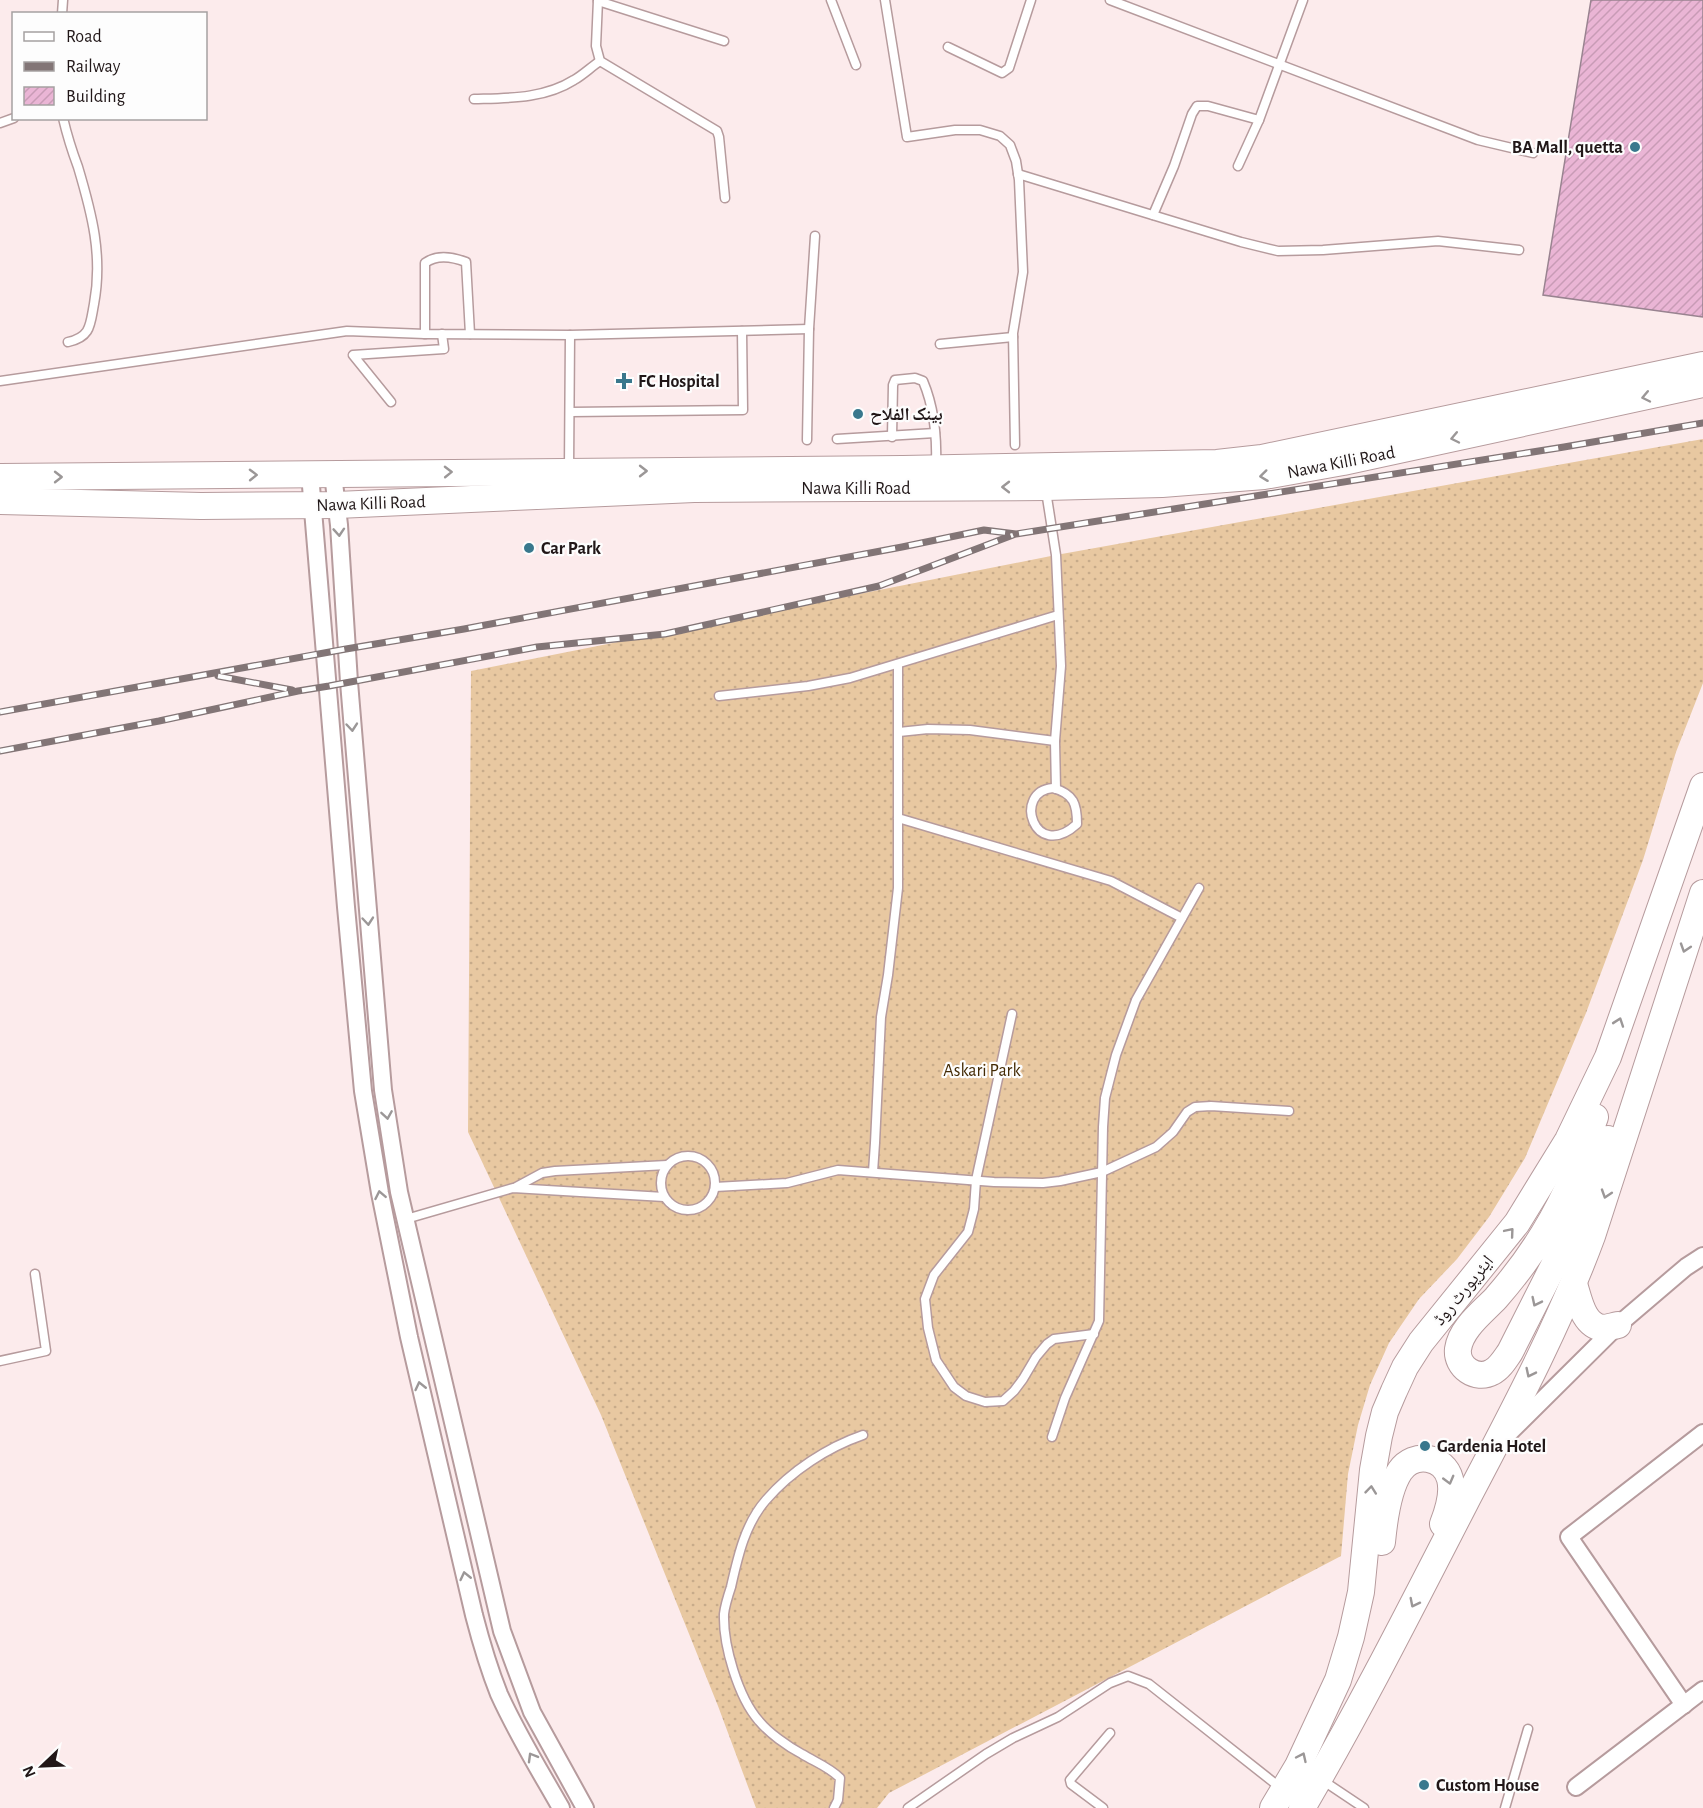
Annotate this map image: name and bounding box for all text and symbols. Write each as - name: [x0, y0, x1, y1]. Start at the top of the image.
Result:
- legend: [12, 12, 207, 120]
- text: Road: [66, 28, 102, 46]
- text: Railway: [66, 58, 121, 76]
- text: Building: [66, 88, 126, 106]
- place label: BA Mall, quetta: [1512, 139, 1623, 157]
- marker: BA Mall, quetta: [1628, 140, 1642, 154]
- marker: FC Hospital: [615, 372, 633, 390]
- place label: FC Hospital: [638, 373, 720, 391]
- one-way arrow: [1641, 389, 1651, 402]
- place label: بینک الفلاح: [870, 406, 943, 425]
- marker: بینک الفلاح: [851, 407, 865, 421]
- one-way arrow: [1450, 431, 1460, 444]
- street label: Nawa Killi Road: [1286, 444, 1397, 482]
- one-way arrow: [639, 465, 648, 477]
- one-way arrow: [444, 466, 453, 479]
- one-way arrow: [249, 469, 258, 481]
- one-way arrow: [1259, 469, 1269, 481]
- one-way arrow: [54, 471, 63, 483]
- street label: Nawa Killi Road: [801, 480, 911, 498]
- one-way arrow: [1002, 481, 1011, 493]
- street label: Nawa Killi Road: [316, 493, 426, 515]
- one-way arrow: [332, 528, 345, 537]
- place label: Car Park: [541, 540, 601, 558]
- marker: Car Park: [522, 541, 536, 555]
- one-way arrow: [346, 722, 359, 731]
- one-way arrow: [362, 916, 375, 925]
- one-way arrow: [1680, 942, 1692, 953]
- one-way arrow: [1612, 1017, 1625, 1028]
- park label: Askari Park: [943, 1062, 1021, 1080]
- one-way arrow: [380, 1110, 393, 1120]
- one-way arrow: [1600, 1188, 1613, 1199]
- one-way arrow: [374, 1190, 387, 1200]
- one-way arrow: [1503, 1228, 1514, 1239]
- street label: ایئرپورٹ روڈ: [1430, 1252, 1498, 1330]
- one-way arrow: [1532, 1296, 1544, 1307]
- one-way arrow: [1526, 1367, 1538, 1378]
- one-way arrow: [415, 1381, 428, 1391]
- place label: Gardenia Hotel: [1437, 1438, 1546, 1456]
- marker: Gardenia Hotel: [1418, 1439, 1432, 1453]
- one-way arrow: [1441, 1475, 1454, 1485]
- one-way arrow: [1364, 1485, 1377, 1494]
- one-way arrow: [459, 1571, 472, 1581]
- one-way arrow: [1410, 1597, 1421, 1608]
- north arrow: [12, 1736, 72, 1796]
- one-way arrow: [528, 1753, 539, 1763]
- one-way arrow: [1295, 1753, 1307, 1764]
- text: N: [20, 1763, 39, 1780]
- place label: Custom House: [1436, 1777, 1539, 1795]
- marker: Custom House: [1417, 1778, 1431, 1792]

